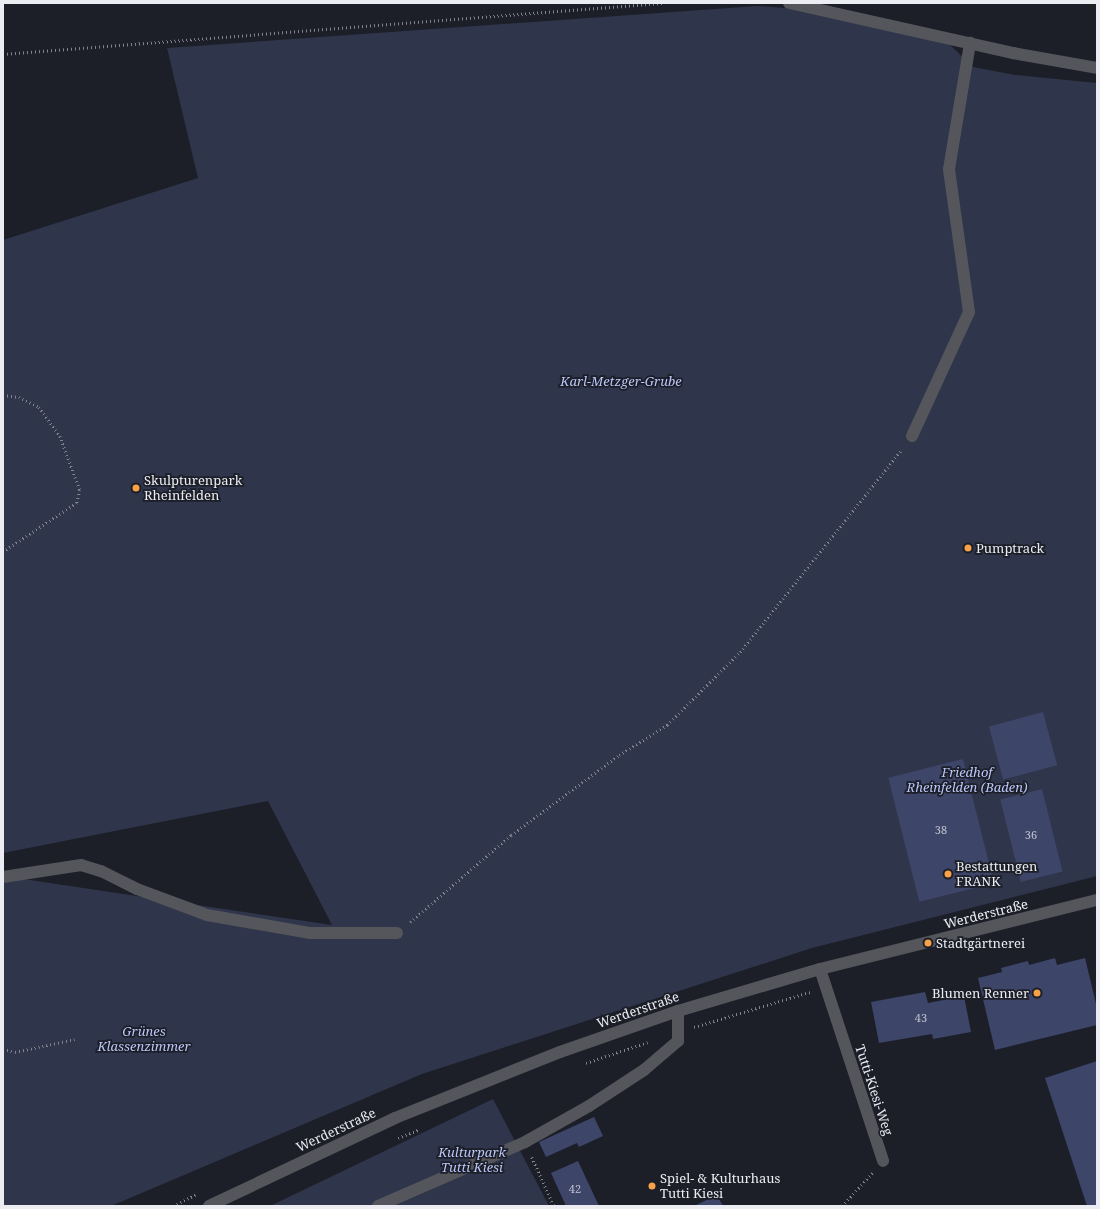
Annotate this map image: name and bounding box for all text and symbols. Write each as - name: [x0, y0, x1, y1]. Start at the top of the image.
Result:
- park label: Karl-Metzger-Grube: [560, 373, 682, 389]
- place label: Skulpturenpark Rheinfelden: [144, 473, 242, 504]
- marker: Skulpturenpark Rheinfelden: [131, 483, 141, 493]
- place label: Pumptrack: [976, 540, 1044, 556]
- marker: Pumptrack: [963, 543, 973, 553]
- park label: Friedhof Rheinfelden (Baden): [907, 765, 1027, 796]
- house number: 38: [935, 823, 947, 837]
- house number: 36: [1025, 828, 1037, 842]
- place label: Bestattungen FRANK: [956, 859, 1037, 890]
- marker: Bestattungen FRANK: [943, 869, 953, 879]
- street label: Werderstraße: [942, 896, 1030, 932]
- place label: Stadtgärtnerei: [936, 935, 1025, 951]
- marker: Stadtgärtnerei: [923, 938, 933, 948]
- place label: Blumen Renner: [932, 985, 1029, 1001]
- marker: Blumen Renner: [1032, 988, 1042, 998]
- street label: Werderstraße: [595, 989, 681, 1031]
- house number: 43: [915, 1011, 927, 1025]
- park label: Grünes Klassenzimmer: [97, 1024, 191, 1055]
- street label: Tutti-Kiesi-Weg: [852, 1043, 896, 1137]
- street label: Werderstraße: [294, 1105, 378, 1155]
- park label: Kulturpark Tutti Kiesi: [438, 1145, 506, 1176]
- place label: Spiel- & Kulturhaus Tutti Kiesi: [660, 1171, 780, 1202]
- marker: Spiel- & Kulturhaus Tutti Kiesi: [647, 1181, 657, 1191]
- house number: 42: [569, 1182, 581, 1196]

